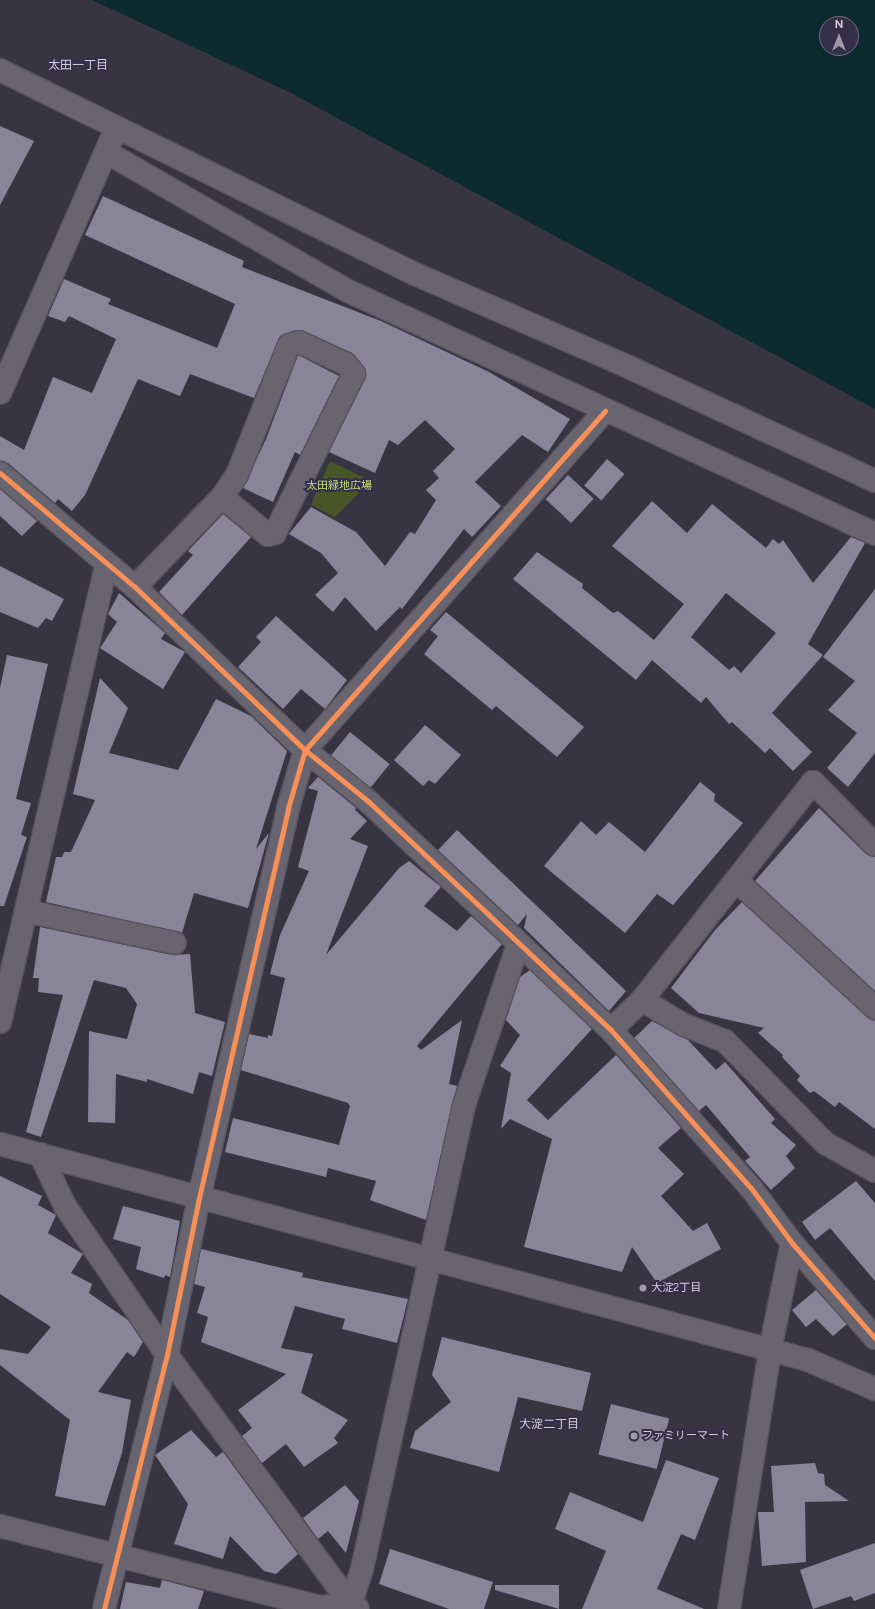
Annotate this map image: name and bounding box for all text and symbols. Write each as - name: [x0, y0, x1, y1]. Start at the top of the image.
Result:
- north arrow: [819, 16, 859, 56]
- text: N: [835, 18, 843, 31]
- district label: 太田一丁目: [48, 59, 108, 73]
- park label: 太田緑地広場: [306, 479, 372, 493]
- place label: 大淀2丁目: [651, 1281, 701, 1295]
- marker: 大淀2丁目: [638, 1283, 648, 1293]
- district label: 大淀二丁目: [519, 1418, 579, 1432]
- place label: ファミリーマート: [642, 1429, 730, 1443]
- marker: ファミリーマート: [629, 1431, 639, 1441]

